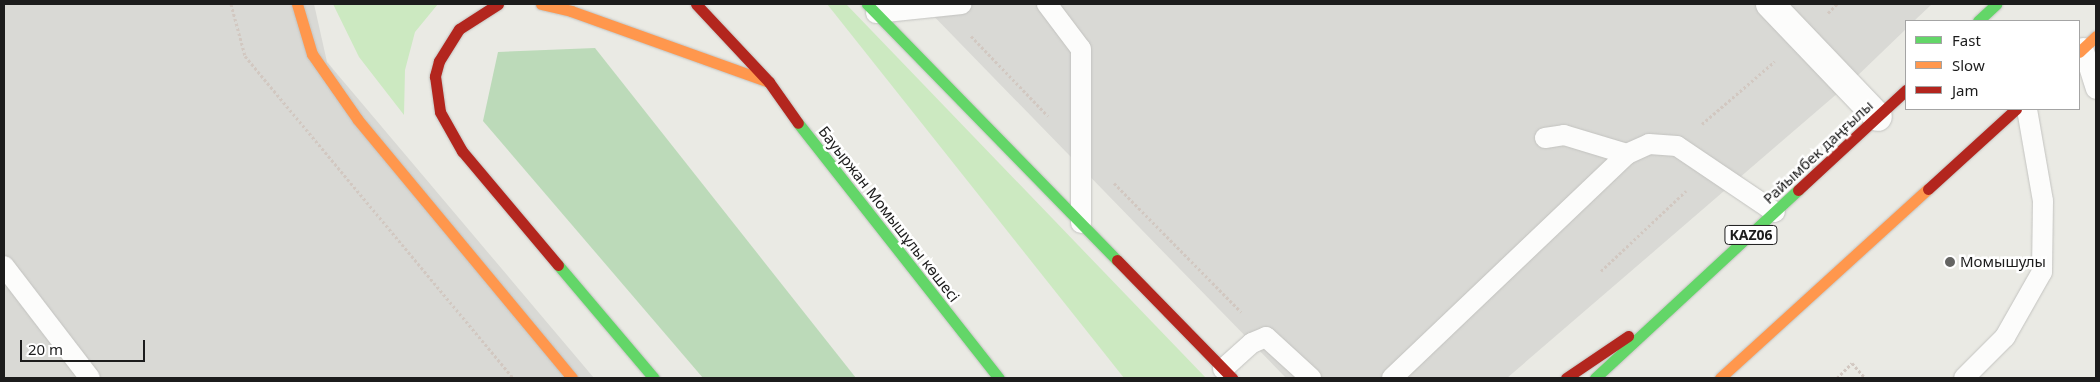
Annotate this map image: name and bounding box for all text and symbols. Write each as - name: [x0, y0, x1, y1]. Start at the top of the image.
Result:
- legend: [1905, 20, 2080, 110]
- text: Fast: [1952, 30, 1981, 50]
- text: Slow: [1952, 55, 1985, 75]
- text: Jam: [1952, 80, 1979, 100]
- street label: Райымбек даңғылы: [1759, 96, 1877, 208]
- street label: Бауыржан Момышұлы көшесі: [815, 123, 963, 305]
- road number: KАZ06: [1724, 224, 1778, 246]
- place label: Момышулы: [1960, 253, 2046, 271]
- marker: Момышулы: [1944, 256, 1956, 268]
- scale bar: [22, 330, 148, 362]
- text: 20 m: [28, 339, 63, 359]

